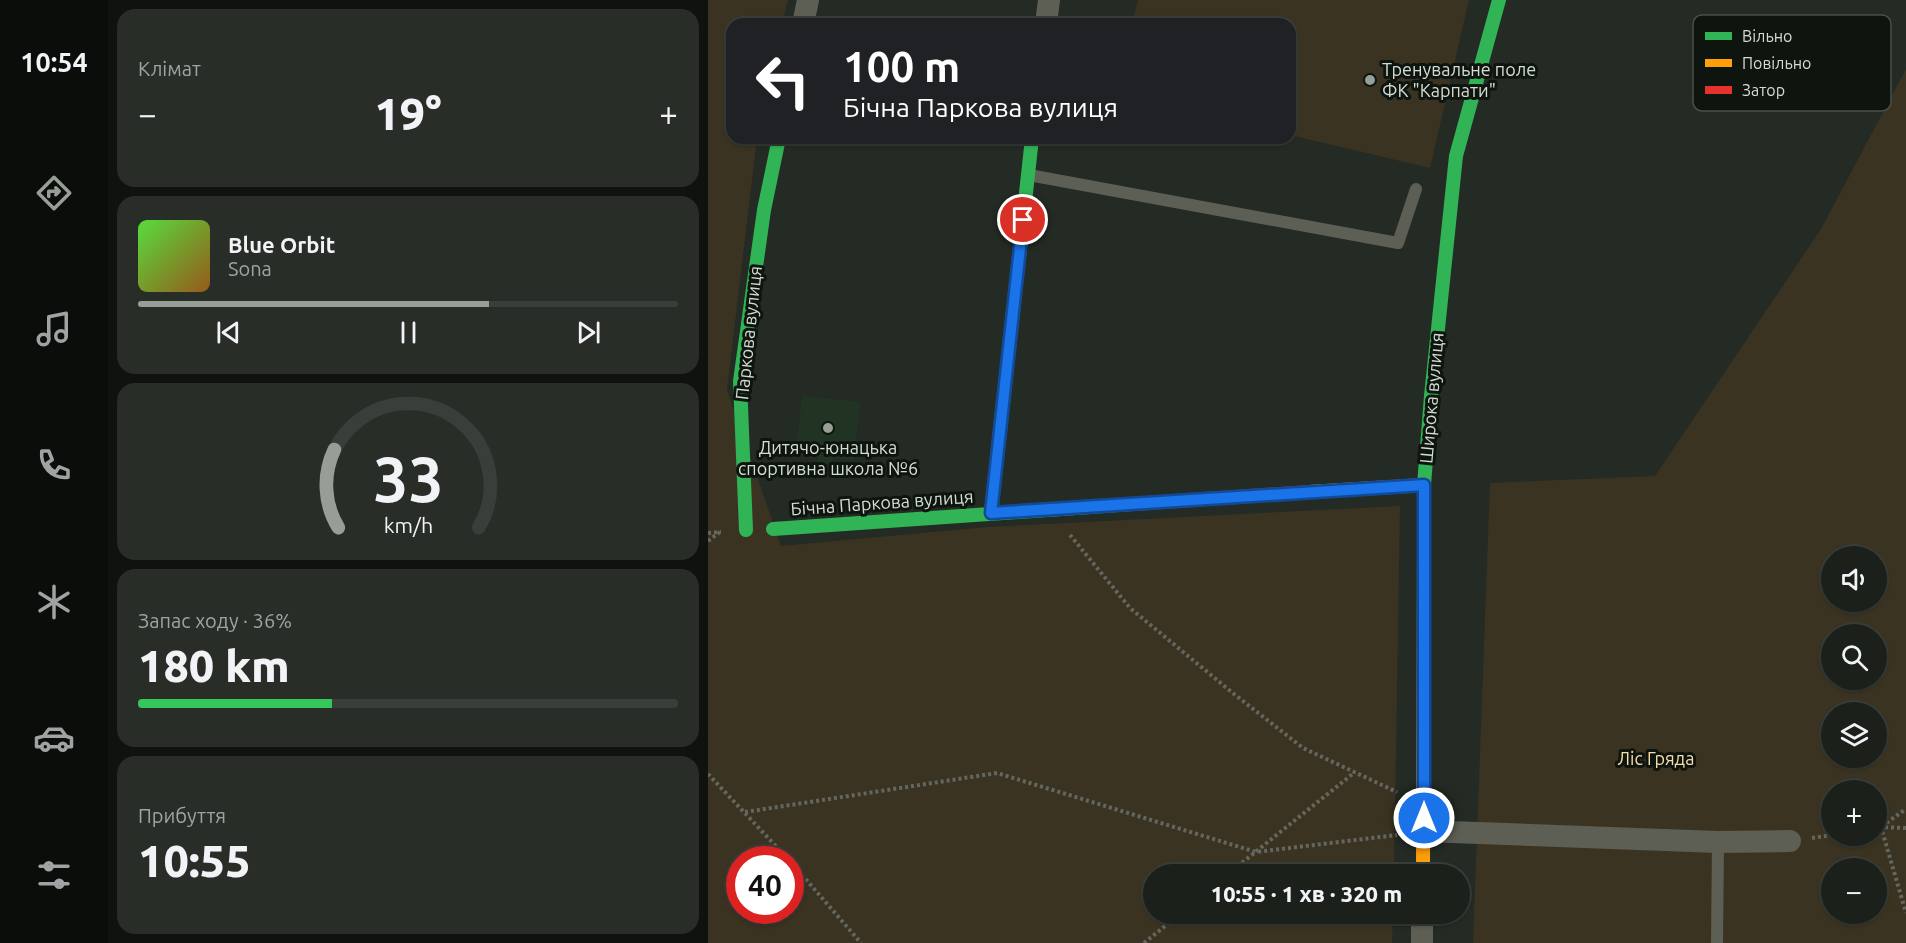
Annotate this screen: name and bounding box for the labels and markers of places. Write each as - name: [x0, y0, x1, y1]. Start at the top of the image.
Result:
- place label: Тренувальне поле ФК "Карпати": [1382, 59, 1536, 100]
- marker: Тренувальне поле ФК "Карпати": [1363, 73, 1377, 87]
- pin: [997, 194, 1048, 245]
- marker: Дитячо-юнацька спортивна школа №6: [821, 421, 835, 435]
- place label: Дитячо-юнацька спортивна школа №6: [738, 437, 918, 478]

